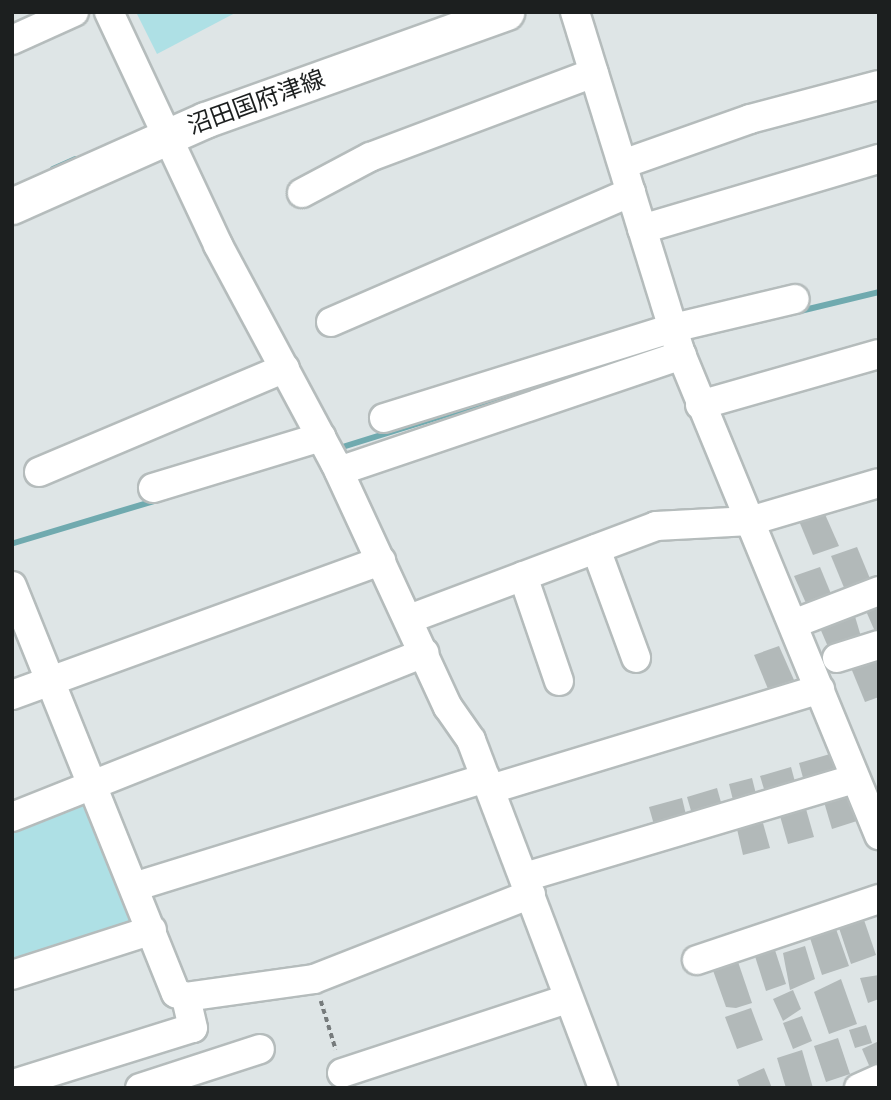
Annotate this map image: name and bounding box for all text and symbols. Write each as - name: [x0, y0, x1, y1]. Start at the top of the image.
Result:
- street label: 沼田国府津線: [183, 64, 329, 140]

